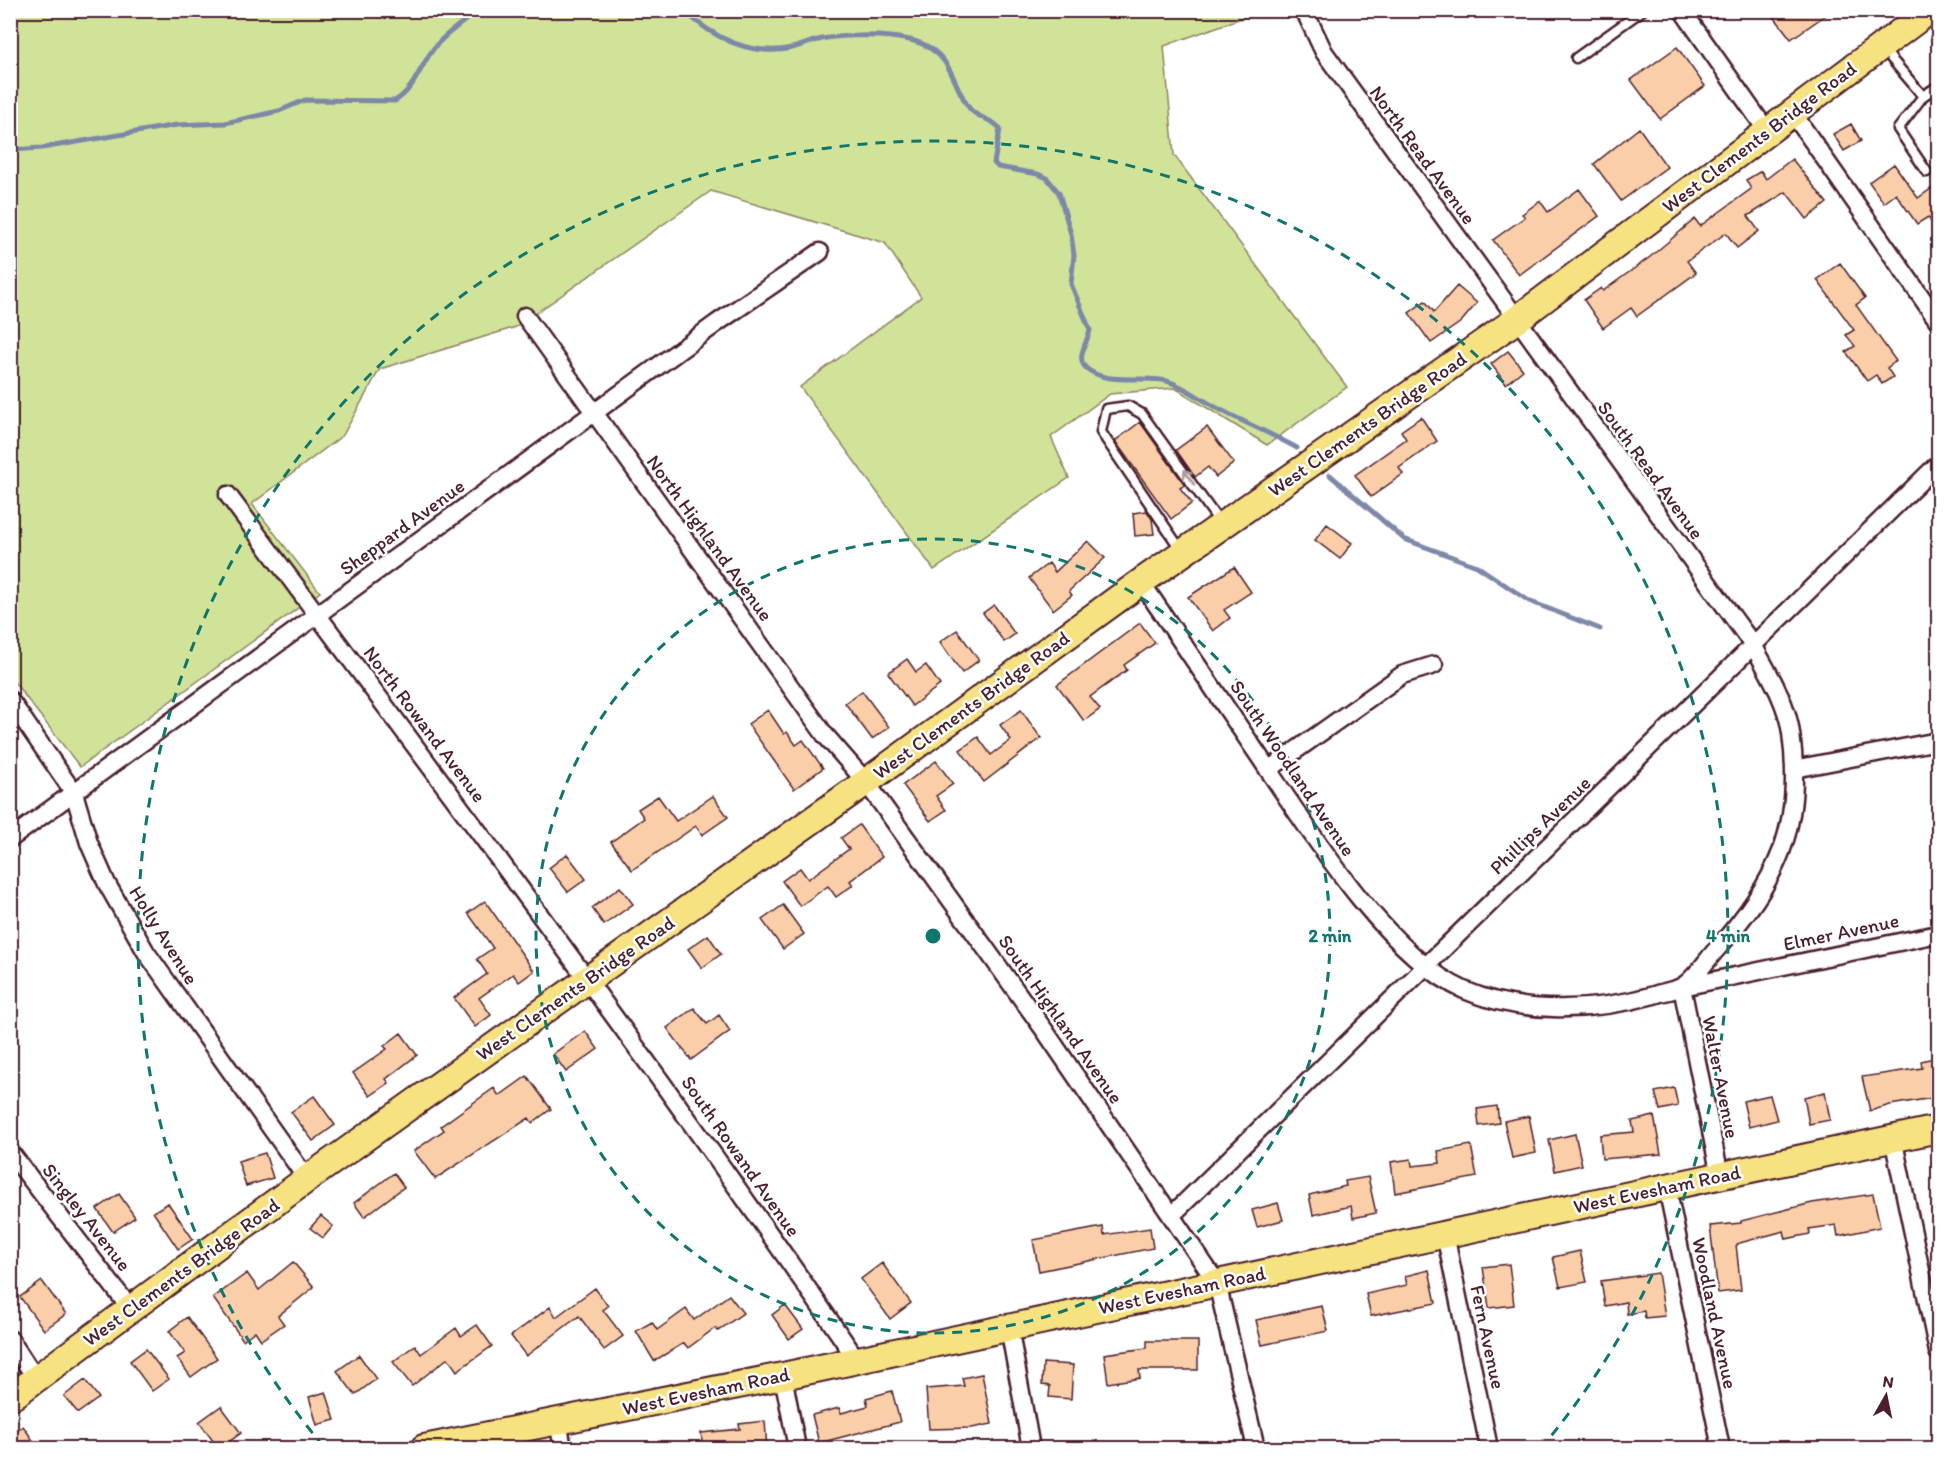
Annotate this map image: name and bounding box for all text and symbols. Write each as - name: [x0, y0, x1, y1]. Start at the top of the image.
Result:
- street label: West Clements Bridge Road: [1657, 56, 1861, 218]
- street label: North Read Avenue: [1365, 81, 1481, 229]
- street label: West Clements Bridge Road: [1263, 346, 1471, 502]
- street label: South Read Avenue: [1593, 396, 1709, 544]
- street label: North Highland Avenue: [642, 450, 778, 626]
- one-way arrow: [1183, 469, 1195, 486]
- street label: Sheppard Avenue: [335, 474, 469, 580]
- street label: West Clements Bridge Road: [868, 625, 1074, 784]
- street label: North Rowand Avenue: [358, 641, 492, 807]
- street label: South Woodland Avenue: [1225, 675, 1361, 861]
- street label: Phillips Avenue: [1484, 771, 1596, 879]
- street label: Holly Avenue: [124, 881, 204, 989]
- street label: Elmer Avenue: [1781, 908, 1901, 956]
- street label: West Clements Bridge Road: [471, 910, 679, 1066]
- text: 2 min: [1309, 925, 1352, 947]
- text: 4 min: [1706, 925, 1751, 947]
- centre of rings: [923, 926, 943, 946]
- street label: South Highland Avenue: [993, 930, 1129, 1108]
- street label: Walter Avenue: [1697, 1014, 1745, 1140]
- street label: South Rowand Avenue: [676, 1071, 806, 1241]
- street label: Singley Avenue: [37, 1158, 137, 1276]
- street label: West Evesham Road: [1571, 1160, 1743, 1218]
- street label: West Clements Bridge Road: [78, 1192, 284, 1351]
- street label: Woodland Avenue: [1687, 1235, 1743, 1391]
- street label: West Evesham Road: [1096, 1261, 1268, 1319]
- street label: Fern Avenue: [1465, 1283, 1511, 1391]
- street label: West Evesham Road: [620, 1362, 792, 1420]
- north arrow: [1856, 1366, 1916, 1426]
- text: N: [1881, 1371, 1895, 1392]

